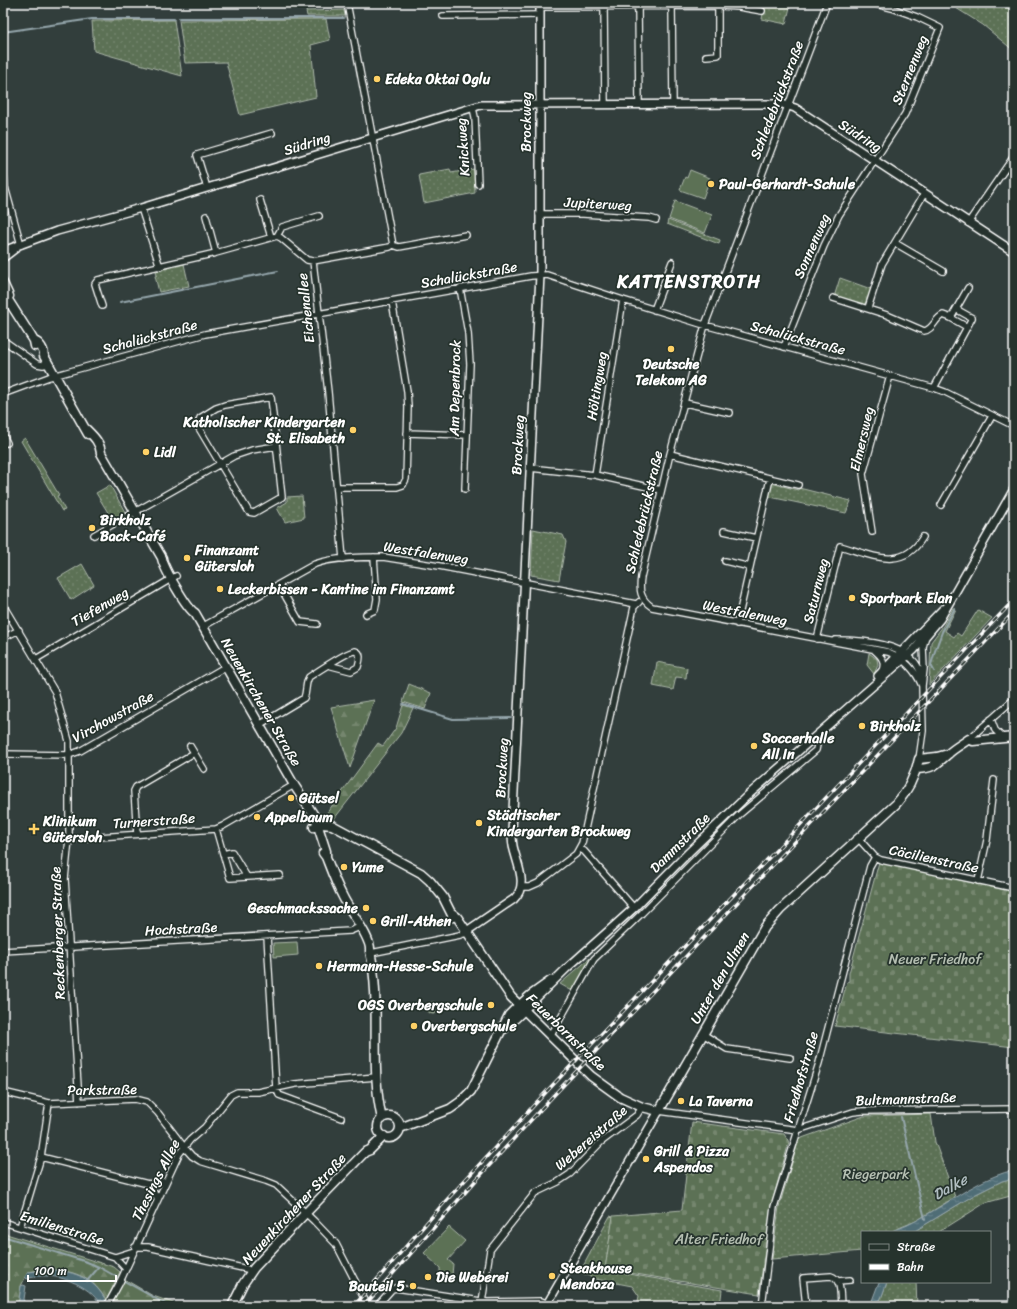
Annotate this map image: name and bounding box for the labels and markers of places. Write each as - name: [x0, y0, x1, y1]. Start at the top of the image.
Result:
- place label: Edeka Oktai Oglu: [385, 67, 491, 92]
- marker: Edeka Oktai Oglu: [372, 74, 382, 84]
- place label: Paul-Gerhardt-Schule: [719, 172, 856, 197]
- marker: Paul-Gerhardt-Schule: [706, 179, 716, 189]
- marker: Deutsche Telekom AG: [666, 344, 676, 354]
- place label: Deutsche Telekom AG: [635, 352, 707, 393]
- place label: Katholischer Kindergarten St. Elisabeth: [182, 410, 346, 451]
- marker: Katholischer Kindergarten St. Elisabeth: [348, 425, 358, 435]
- place label: Lidl: [154, 440, 177, 465]
- marker: Lidl: [141, 447, 151, 457]
- place label: Birkholz Back-Café: [100, 508, 167, 549]
- marker: Birkholz Back-Café: [87, 523, 97, 533]
- place label: Finanzamt Gütersloh: [194, 538, 260, 579]
- marker: Finanzamt Gütersloh: [182, 553, 192, 563]
- place label: Leckerbissen - Kantine im Finanzamt: [228, 577, 456, 602]
- marker: Leckerbissen - Kantine im Finanzamt: [215, 584, 225, 594]
- place label: Sportpark Elan: [859, 586, 953, 611]
- marker: Sportpark Elan: [847, 593, 857, 603]
- place label: Birkholz: [870, 714, 922, 739]
- marker: Birkholz: [857, 721, 867, 731]
- place label: Soccerhalle All In: [761, 726, 835, 767]
- marker: Soccerhalle All In: [749, 741, 759, 751]
- place label: Gütsel: [298, 786, 340, 811]
- marker: Gütsel: [286, 793, 296, 803]
- place label: Städtischer Kindergarten Brockweg: [486, 803, 631, 844]
- place label: Appelbaum: [264, 805, 333, 830]
- place label: Klinikum Gütersloh: [42, 809, 103, 850]
- marker: Appelbaum: [252, 812, 262, 822]
- marker: Städtischer Kindergarten Brockweg: [474, 818, 484, 828]
- marker: Klinikum Gütersloh: [28, 823, 40, 835]
- place label: Yume: [352, 855, 384, 880]
- marker: Yume: [339, 862, 349, 872]
- place label: Geschmackssache: [247, 896, 359, 921]
- marker: Geschmackssache: [361, 903, 371, 913]
- place label: Grill-Athen: [380, 909, 452, 934]
- marker: Grill-Athen: [368, 916, 378, 926]
- place label: Hermann-Hesse-Schule: [326, 954, 473, 979]
- marker: Hermann-Hesse-Schule: [314, 961, 324, 971]
- place label: OGS Overbergschule: [357, 993, 484, 1018]
- marker: OGS Overbergschule: [486, 1000, 496, 1010]
- place label: Overbergschule: [421, 1014, 518, 1039]
- marker: Overbergschule: [409, 1021, 419, 1031]
- place label: La Taverna: [689, 1089, 753, 1114]
- marker: La Taverna: [676, 1096, 686, 1106]
- place label: Grill & Pizza Aspendos: [653, 1139, 730, 1180]
- marker: Grill & Pizza Aspendos: [641, 1154, 651, 1164]
- place label: Steakhouse Mendoza: [559, 1256, 633, 1297]
- place label: Die Weberei: [436, 1265, 510, 1290]
- marker: Steakhouse Mendoza: [547, 1271, 557, 1281]
- marker: Die Weberei: [423, 1272, 433, 1282]
- place label: Bauteil 5: [349, 1274, 405, 1299]
- marker: Bauteil 5: [408, 1281, 418, 1291]

